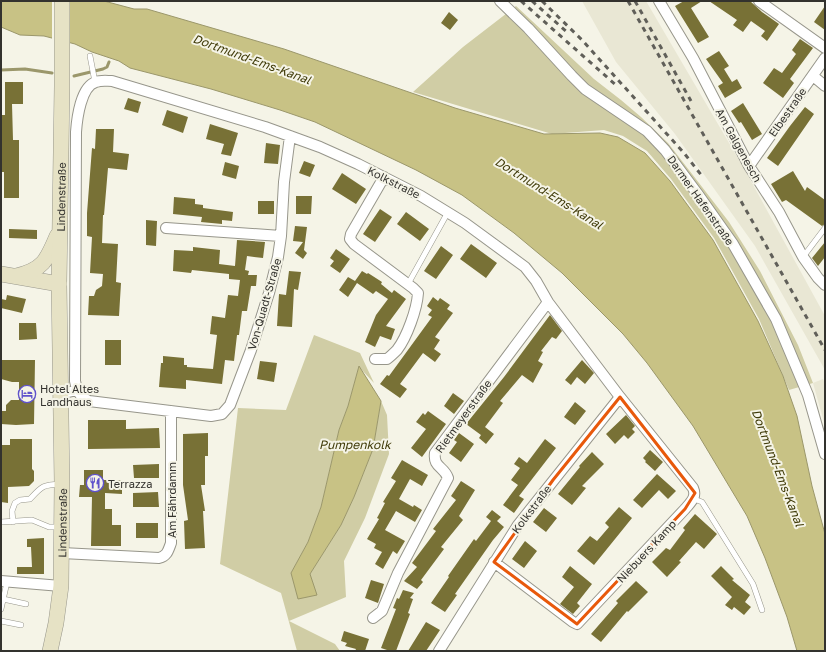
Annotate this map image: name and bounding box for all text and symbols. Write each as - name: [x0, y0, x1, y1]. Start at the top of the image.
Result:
- water label: Dortmund-Ems-Kanal: [191, 31, 314, 88]
- street label: Elbestraße: [765, 85, 809, 139]
- street label: Am Galgenesch: [713, 106, 765, 184]
- street label: Darmer Hafenstraße: [665, 153, 737, 247]
- water label: Dortmund-Ems-Kanal: [492, 154, 607, 233]
- street label: Lindenstraße: [53, 162, 67, 232]
- street label: Kolkstraße: [366, 163, 422, 201]
- street label: Von-Quadt-Straße: [245, 257, 283, 351]
- street label: Rietmeyerstraße: [432, 377, 494, 455]
- place label: Hotel Altes Landhaus: [40, 382, 99, 408]
- hotel icon: Hotel Altes Landhaus: [17, 384, 37, 404]
- water label: Dortmund-Ems-Kanal: [749, 407, 808, 530]
- water label: Pumpenkolk: [319, 437, 392, 452]
- street label: Am Fährdamm: [165, 462, 178, 538]
- restaurant icon: Terrazza: [85, 473, 105, 493]
- place label: Terrazza: [108, 477, 152, 490]
- street label: Kolkstraße: [509, 482, 553, 536]
- street label: Lindenstraße: [55, 488, 68, 558]
- street label: Niebuers Kamp: [614, 517, 678, 585]

